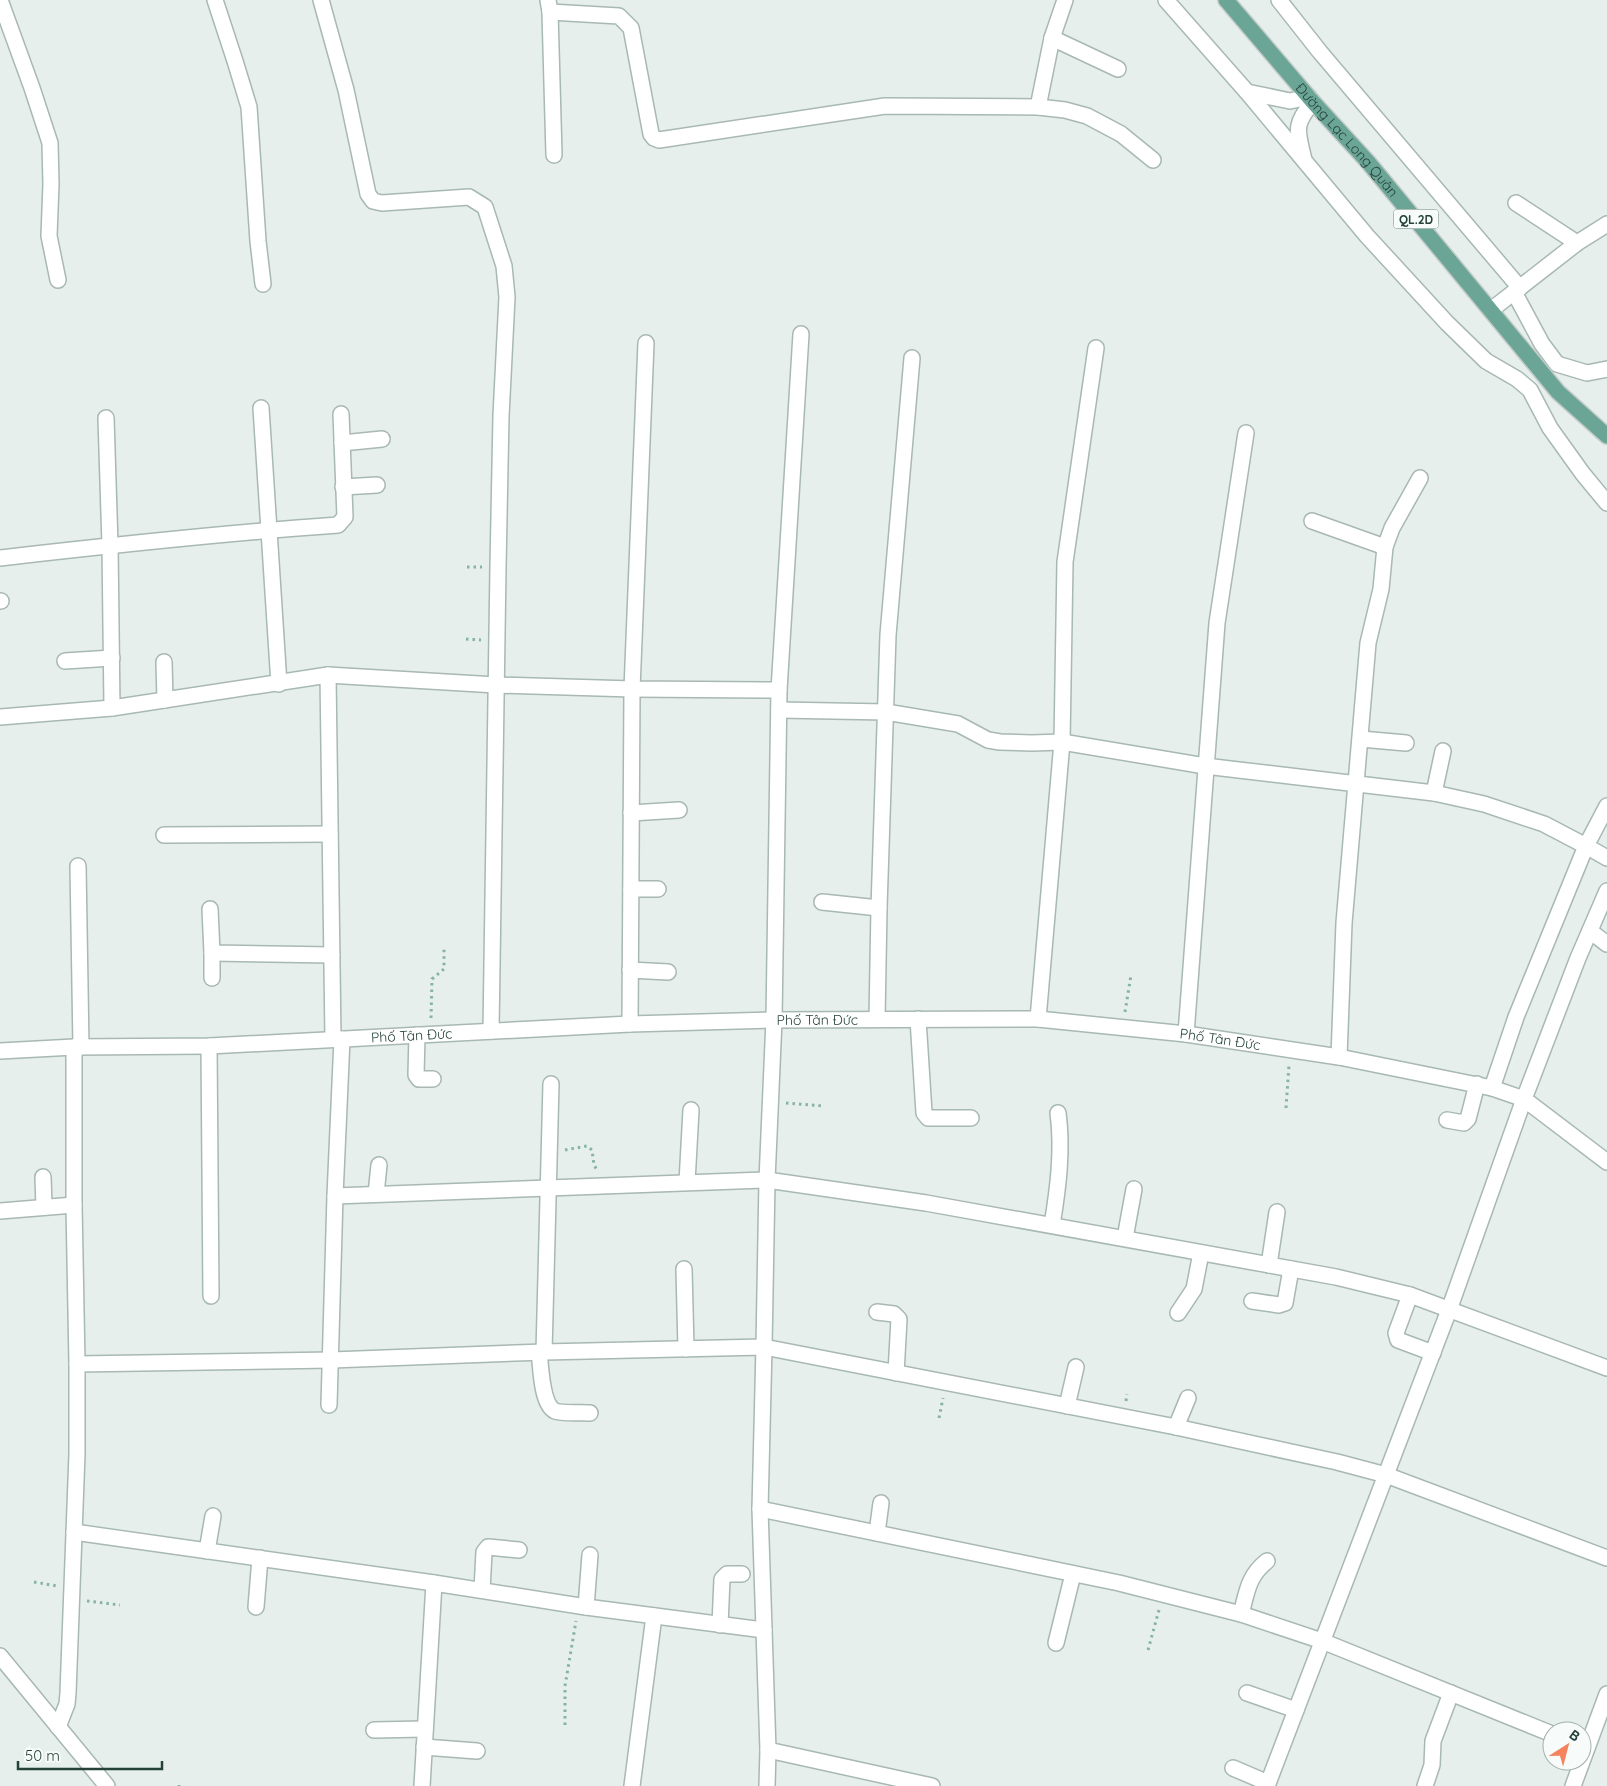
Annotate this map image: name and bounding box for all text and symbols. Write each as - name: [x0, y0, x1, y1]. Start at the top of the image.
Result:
- street label: Đường Lạc Long Quân: [1292, 79, 1402, 201]
- road number: QL.2D: [1394, 210, 1438, 228]
- street label: Phố Tân Đức: [777, 1011, 858, 1029]
- street label: Phố Tân Đức: [371, 1024, 453, 1047]
- street label: Phố Tân Đức: [1179, 1024, 1262, 1054]
- north arrow: [1542, 1721, 1592, 1771]
- text: B: [1566, 1726, 1584, 1745]
- scale bar: [18, 1738, 161, 1770]
- text: 50 m: [25, 1746, 60, 1765]

